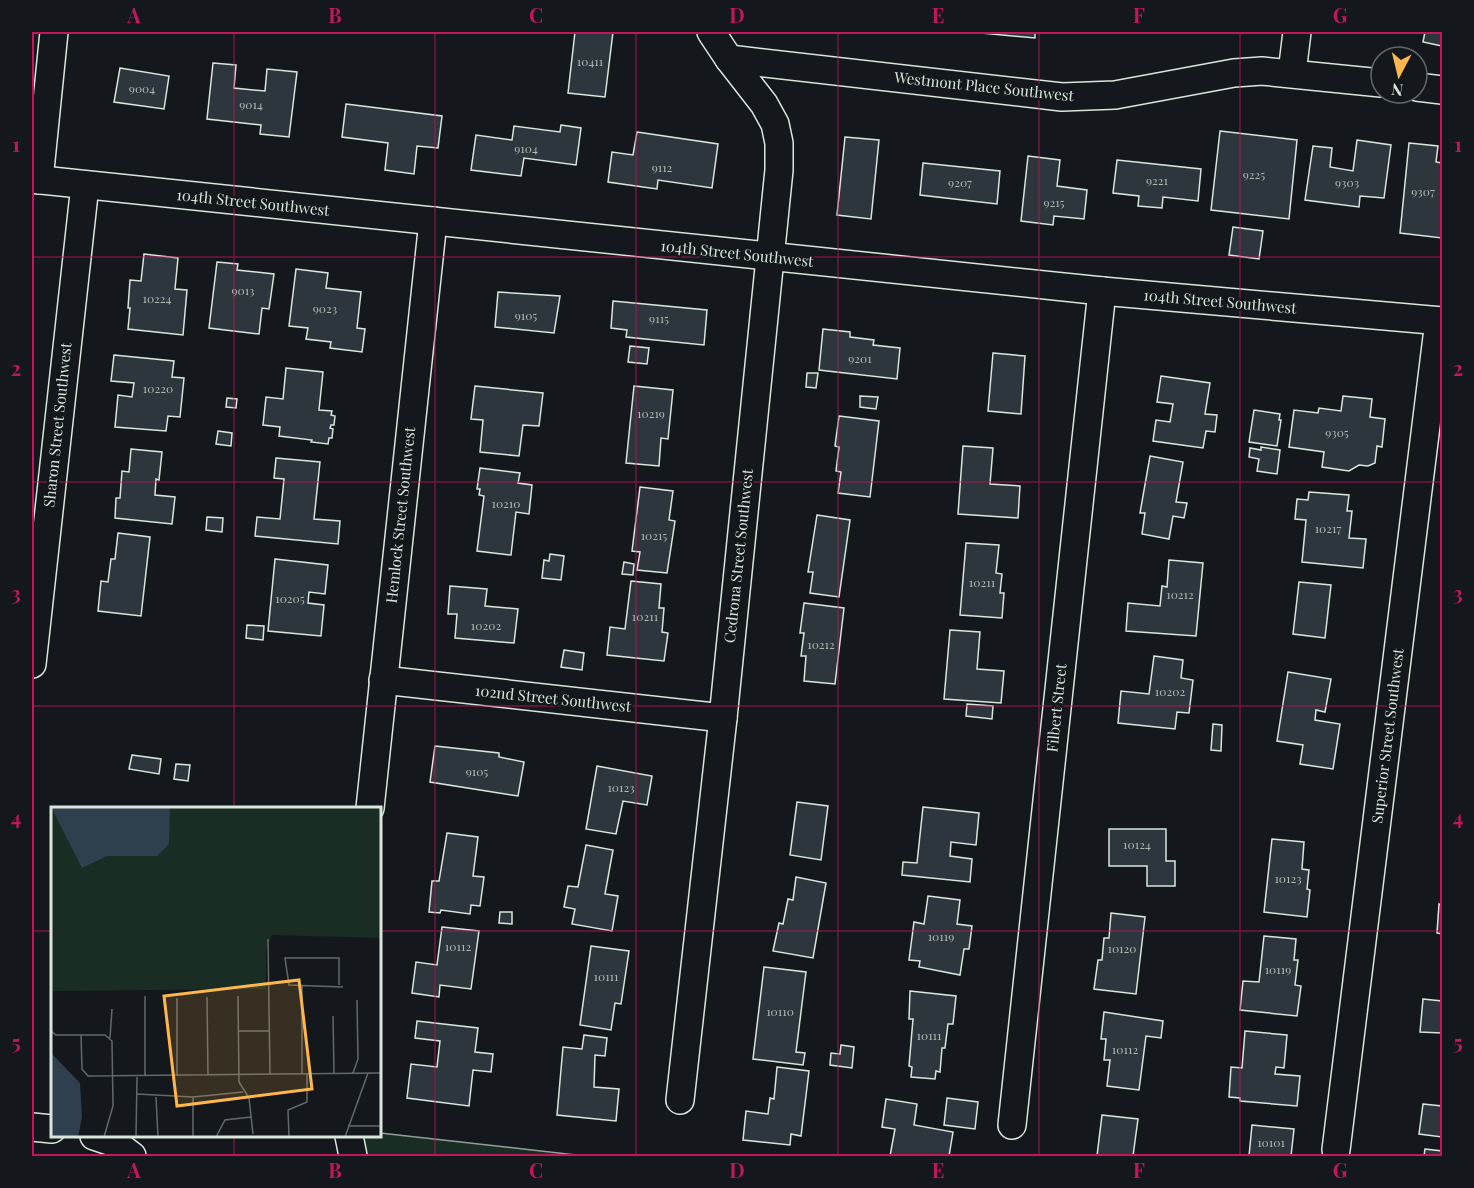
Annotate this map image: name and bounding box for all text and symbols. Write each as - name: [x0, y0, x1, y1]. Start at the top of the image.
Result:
- text: A: [126, 1, 141, 28]
- text: B: [328, 1, 342, 28]
- text: C: [529, 1, 543, 28]
- text: D: [729, 1, 745, 28]
- text: E: [932, 1, 944, 28]
- text: F: [1133, 1, 1145, 28]
- text: G: [1333, 1, 1348, 28]
- north arrow: [1369, 45, 1429, 105]
- house number: 10411: [577, 53, 604, 69]
- street label: Westmont Place Southwest: [892, 67, 1076, 105]
- text: N: [1390, 79, 1404, 102]
- house number: 9004: [129, 80, 155, 96]
- house number: 9014: [239, 96, 263, 112]
- text: 1: [12, 130, 20, 157]
- text: 1: [1454, 130, 1462, 157]
- house number: 9104: [514, 140, 538, 156]
- house number: 9112: [652, 159, 673, 175]
- house number: 9225: [1243, 166, 1265, 182]
- house number: 9221: [1146, 172, 1169, 188]
- house number: 9207: [948, 174, 972, 190]
- house number: 9303: [1335, 174, 1359, 190]
- house number: 9307: [1411, 183, 1435, 199]
- street label: 104th Street Southwest: [176, 184, 331, 220]
- house number: 9215: [1043, 194, 1065, 210]
- street label: 104th Street Southwest: [660, 235, 815, 271]
- house number: 9013: [232, 282, 254, 298]
- street label: 104th Street Southwest: [1143, 284, 1298, 318]
- house number: 10224: [142, 290, 172, 306]
- house number: 9023: [313, 300, 337, 316]
- house number: 9105: [515, 307, 537, 323]
- house number: 9115: [649, 310, 669, 326]
- street label: Sharon Street Southwest: [38, 341, 76, 508]
- house number: 9201: [848, 350, 872, 366]
- text: 2: [11, 354, 21, 381]
- text: 2: [1453, 354, 1463, 381]
- house number: 10220: [143, 380, 173, 396]
- house number: 10219: [637, 405, 665, 421]
- house number: 9305: [1325, 424, 1349, 440]
- street label: Hemlock Street Southwest: [381, 425, 419, 604]
- street label: Cedrona Street Southwest: [719, 467, 757, 644]
- house number: 10210: [491, 495, 521, 511]
- house number: 10217: [1315, 520, 1341, 536]
- house number: 10215: [641, 527, 667, 543]
- house number: 10211: [969, 574, 996, 590]
- text: 3: [11, 579, 21, 606]
- text: 3: [1453, 579, 1463, 606]
- house number: 10212: [1166, 586, 1194, 602]
- house number: 10205: [275, 590, 305, 606]
- house number: 10211: [632, 608, 659, 624]
- house number: 10202: [471, 617, 501, 633]
- house number: 10212: [807, 636, 835, 652]
- street label: Superior Street Southwest: [1366, 646, 1408, 825]
- street label: Filbert Street: [1041, 662, 1071, 753]
- street label: 102nd Street Southwest: [474, 680, 633, 716]
- house number: 10202: [1155, 683, 1185, 699]
- house number: 9105: [466, 763, 488, 779]
- house number: 10123: [607, 779, 635, 795]
- text: 4: [11, 803, 21, 830]
- text: 4: [1453, 803, 1463, 830]
- inset map: [51, 807, 381, 1137]
- house number: 10124: [1123, 836, 1151, 852]
- house number: 10123: [1274, 870, 1302, 886]
- house number: 10119: [928, 928, 954, 944]
- house number: 10112: [445, 938, 471, 954]
- house number: 10120: [1107, 940, 1137, 956]
- house number: 10119: [1265, 961, 1291, 977]
- house number: 10111: [594, 968, 619, 984]
- house number: 10110: [766, 1003, 794, 1019]
- house number: 10111: [917, 1027, 942, 1043]
- text: 5: [11, 1028, 21, 1055]
- text: 5: [1453, 1028, 1463, 1055]
- house number: 10112: [1112, 1041, 1138, 1057]
- house number: 10101: [1257, 1134, 1285, 1150]
- text: A: [126, 1156, 141, 1183]
- text: B: [328, 1156, 342, 1183]
- text: C: [529, 1156, 543, 1183]
- text: D: [729, 1156, 745, 1183]
- text: E: [932, 1156, 944, 1183]
- text: F: [1133, 1156, 1145, 1183]
- text: G: [1333, 1156, 1348, 1183]

